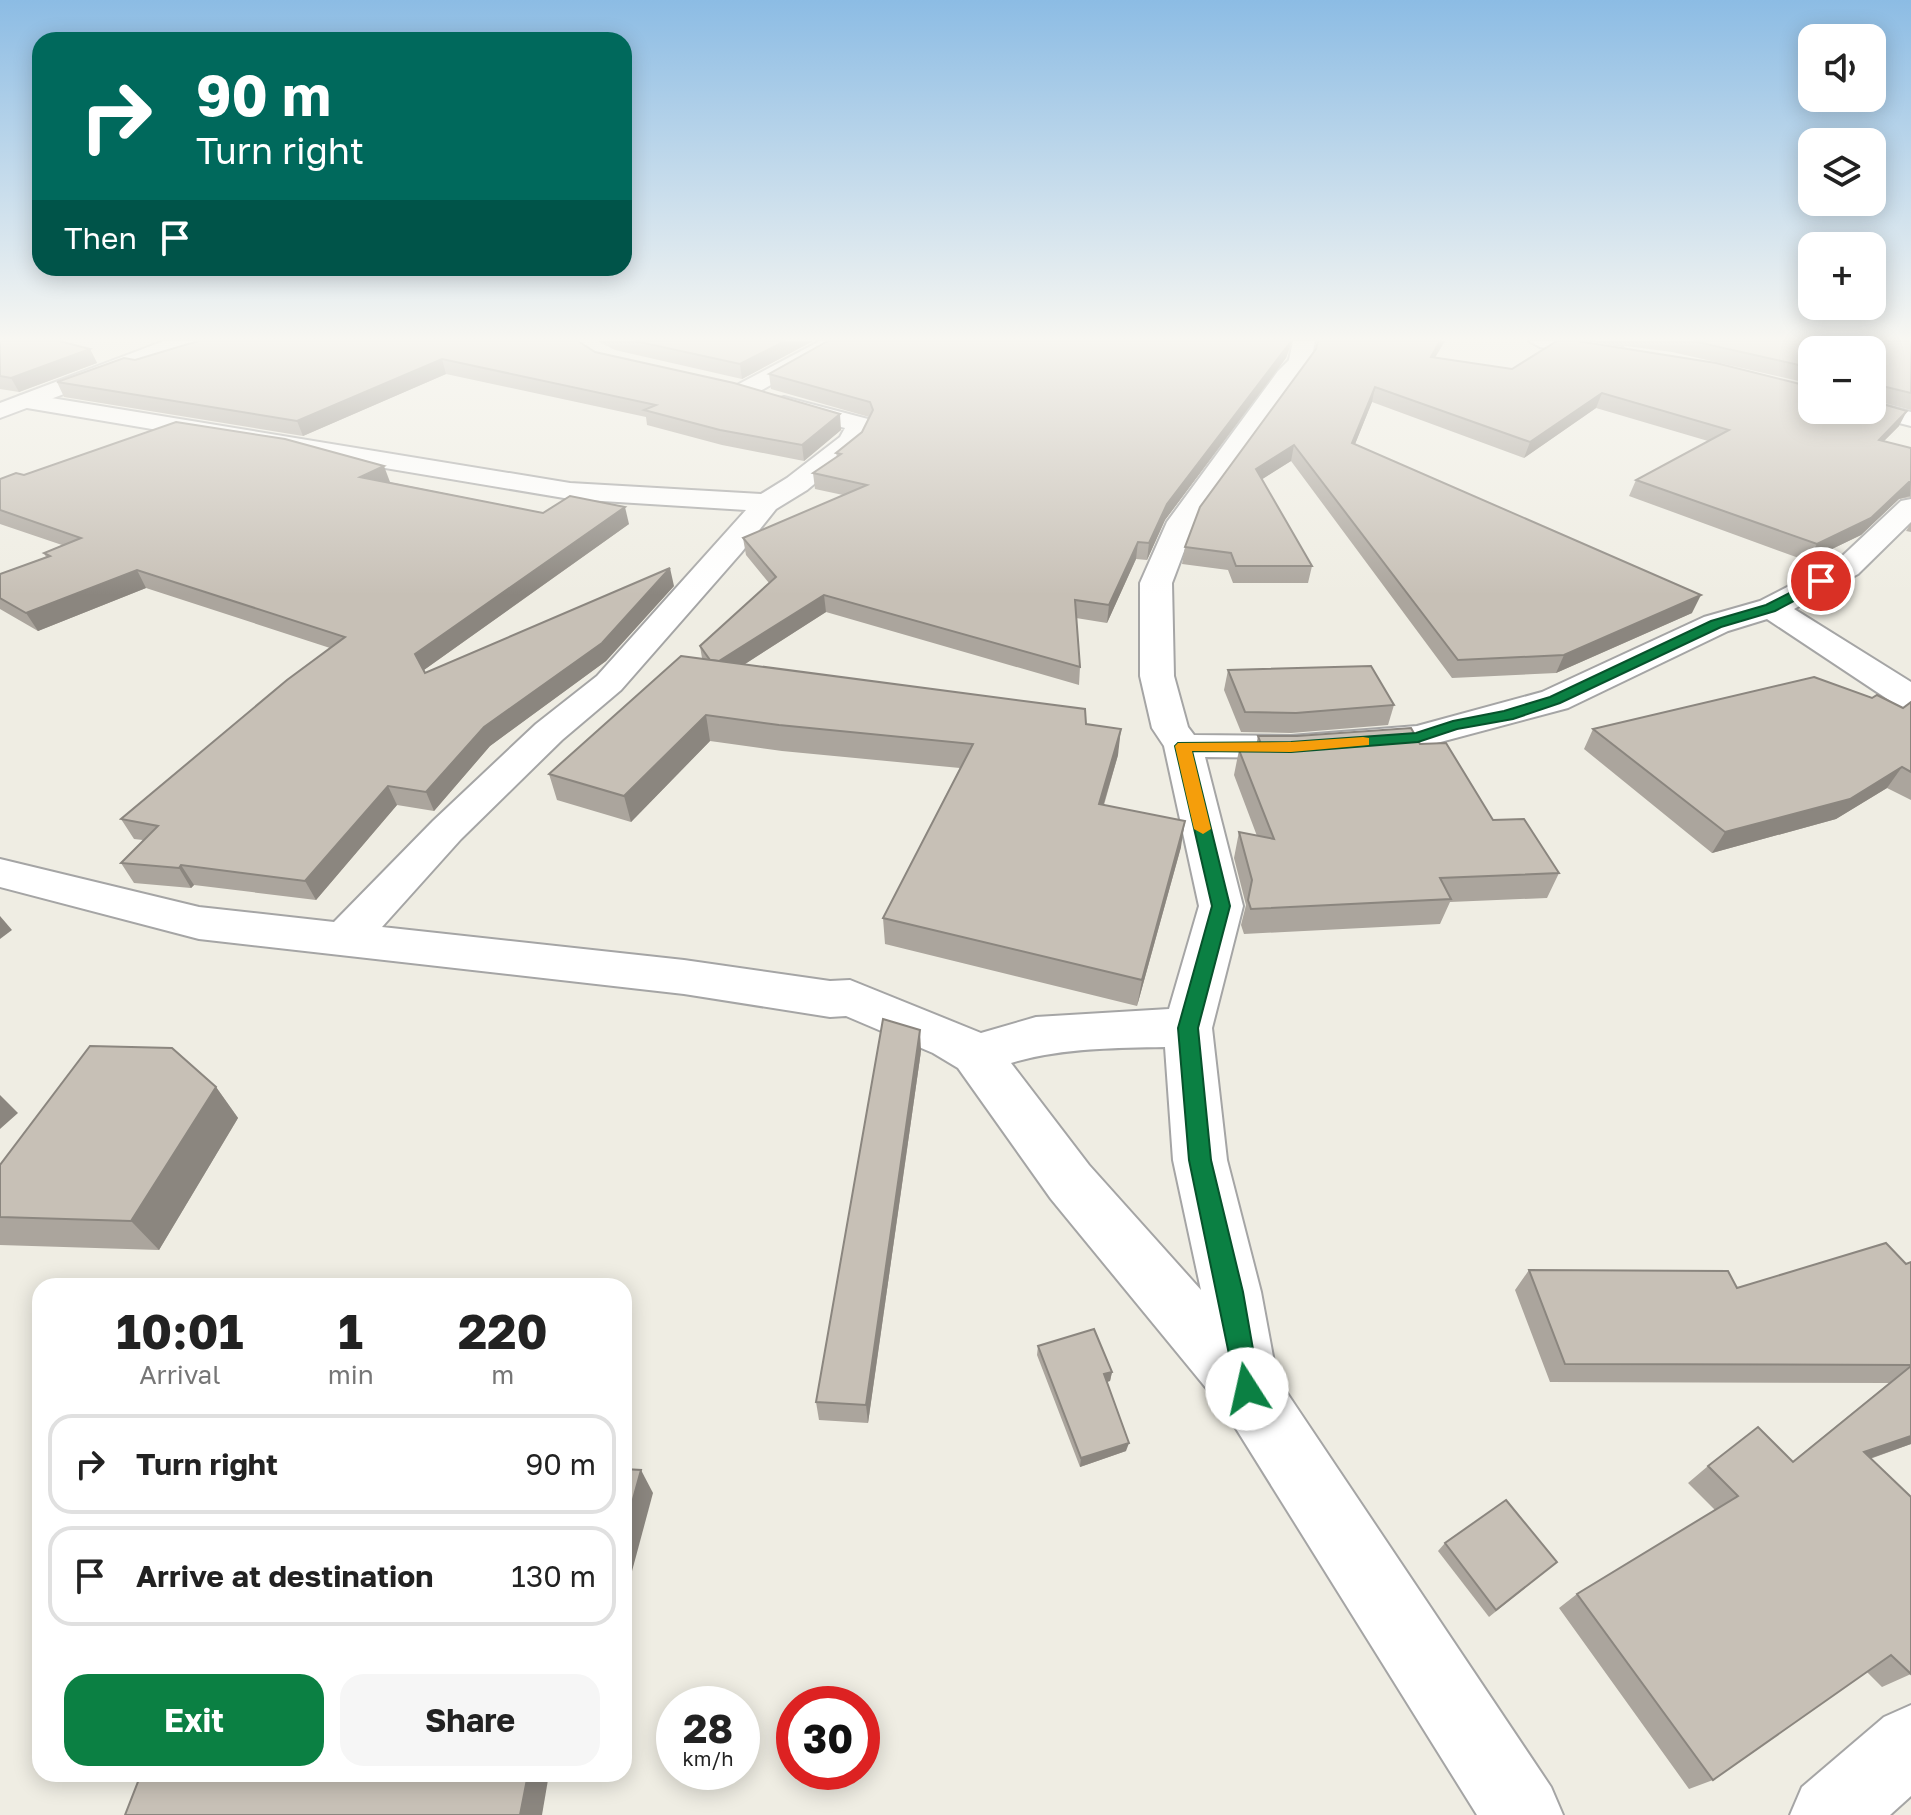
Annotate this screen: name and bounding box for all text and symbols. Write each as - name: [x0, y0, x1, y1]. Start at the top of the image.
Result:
- map controls: [1798, 24, 1886, 424]
- button: sound: [1798, 24, 1886, 112]
- text: 90 m: [196, 61, 331, 128]
- icon: right: [64, 64, 168, 168]
- button: layers: [1798, 128, 1886, 216]
- text: Turn right: [196, 129, 364, 172]
- icon: arrive: [153, 216, 197, 260]
- text: Then: [64, 220, 137, 256]
- button: +: [1798, 232, 1886, 320]
- button: −: [1798, 336, 1886, 424]
- pin: [1787, 547, 1855, 615]
- icon: arrive: [1799, 559, 1843, 603]
- text: 10:01: [116, 1302, 243, 1360]
- text: 1: [338, 1302, 363, 1360]
- text: 220: [458, 1302, 548, 1360]
- position arrow: [1205, 1347, 1289, 1431]
- text: Arrival: [139, 1359, 221, 1390]
- text: min: [328, 1359, 374, 1390]
- text: m: [491, 1359, 514, 1390]
- icon: right: [68, 1442, 112, 1486]
- text: Turn right: [136, 1446, 278, 1482]
- text: 90 m: [525, 1446, 596, 1482]
- icon: arrive: [68, 1554, 112, 1598]
- text: Arrive at destination: [136, 1558, 433, 1594]
- text: 130 m: [511, 1558, 596, 1594]
- button: Exit: [64, 1674, 324, 1766]
- button: Share: [340, 1674, 600, 1766]
- speed limit sign: 30: [776, 1686, 880, 1790]
- text: 28: [683, 1704, 733, 1752]
- text: km/h: [683, 1746, 733, 1770]

